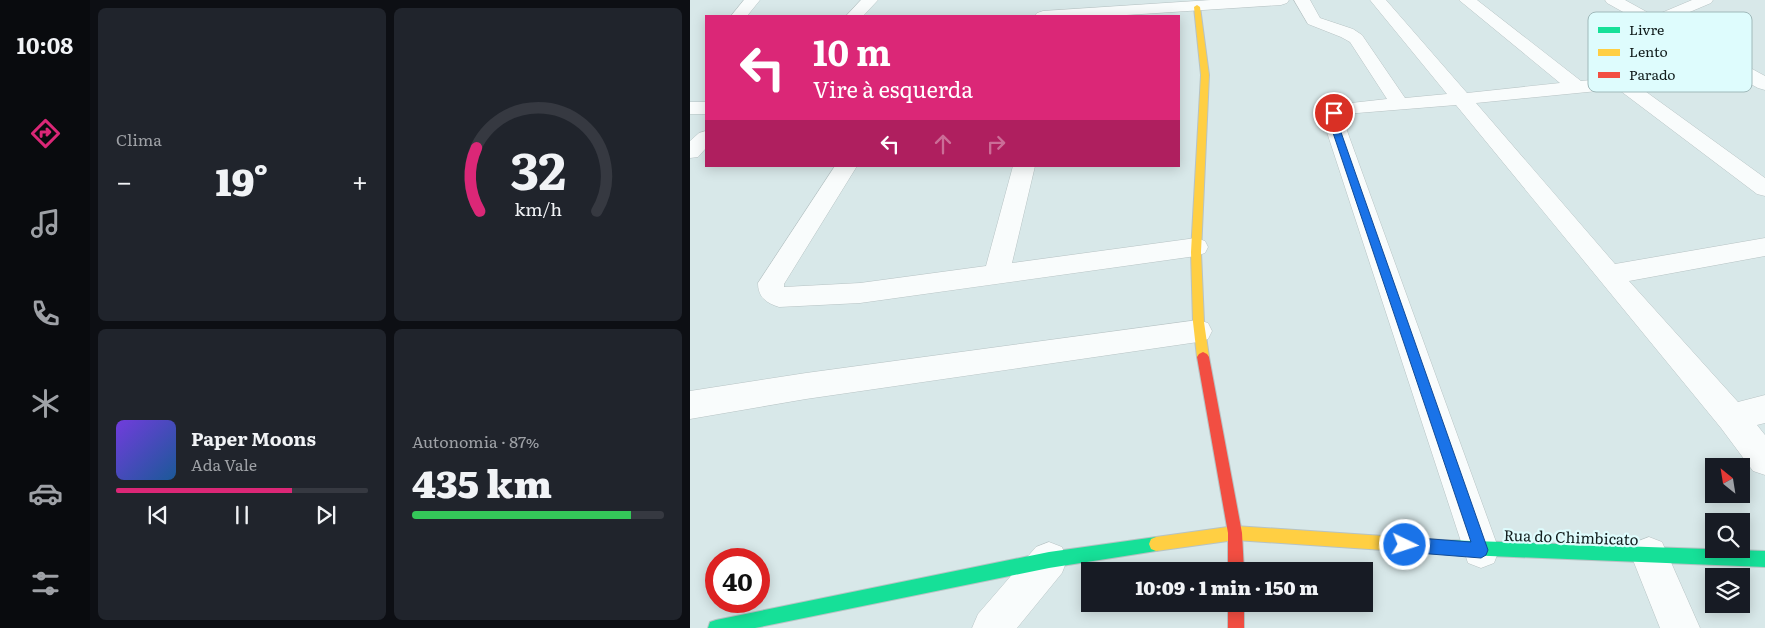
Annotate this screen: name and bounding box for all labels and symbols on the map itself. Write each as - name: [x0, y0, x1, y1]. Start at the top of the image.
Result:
- legend: [1588, 12, 1752, 92]
- text: Livre: [1629, 19, 1664, 39]
- text: Lento: [1629, 41, 1668, 61]
- text: Parado: [1629, 64, 1676, 84]
- pin: [1313, 92, 1355, 134]
- north arrow: [1705, 458, 1750, 502]
- position arrow: [1378, 518, 1430, 570]
- street label: Rua do Chimbicato: [1503, 523, 1639, 550]
- speed limit sign: 40: [705, 548, 770, 613]

